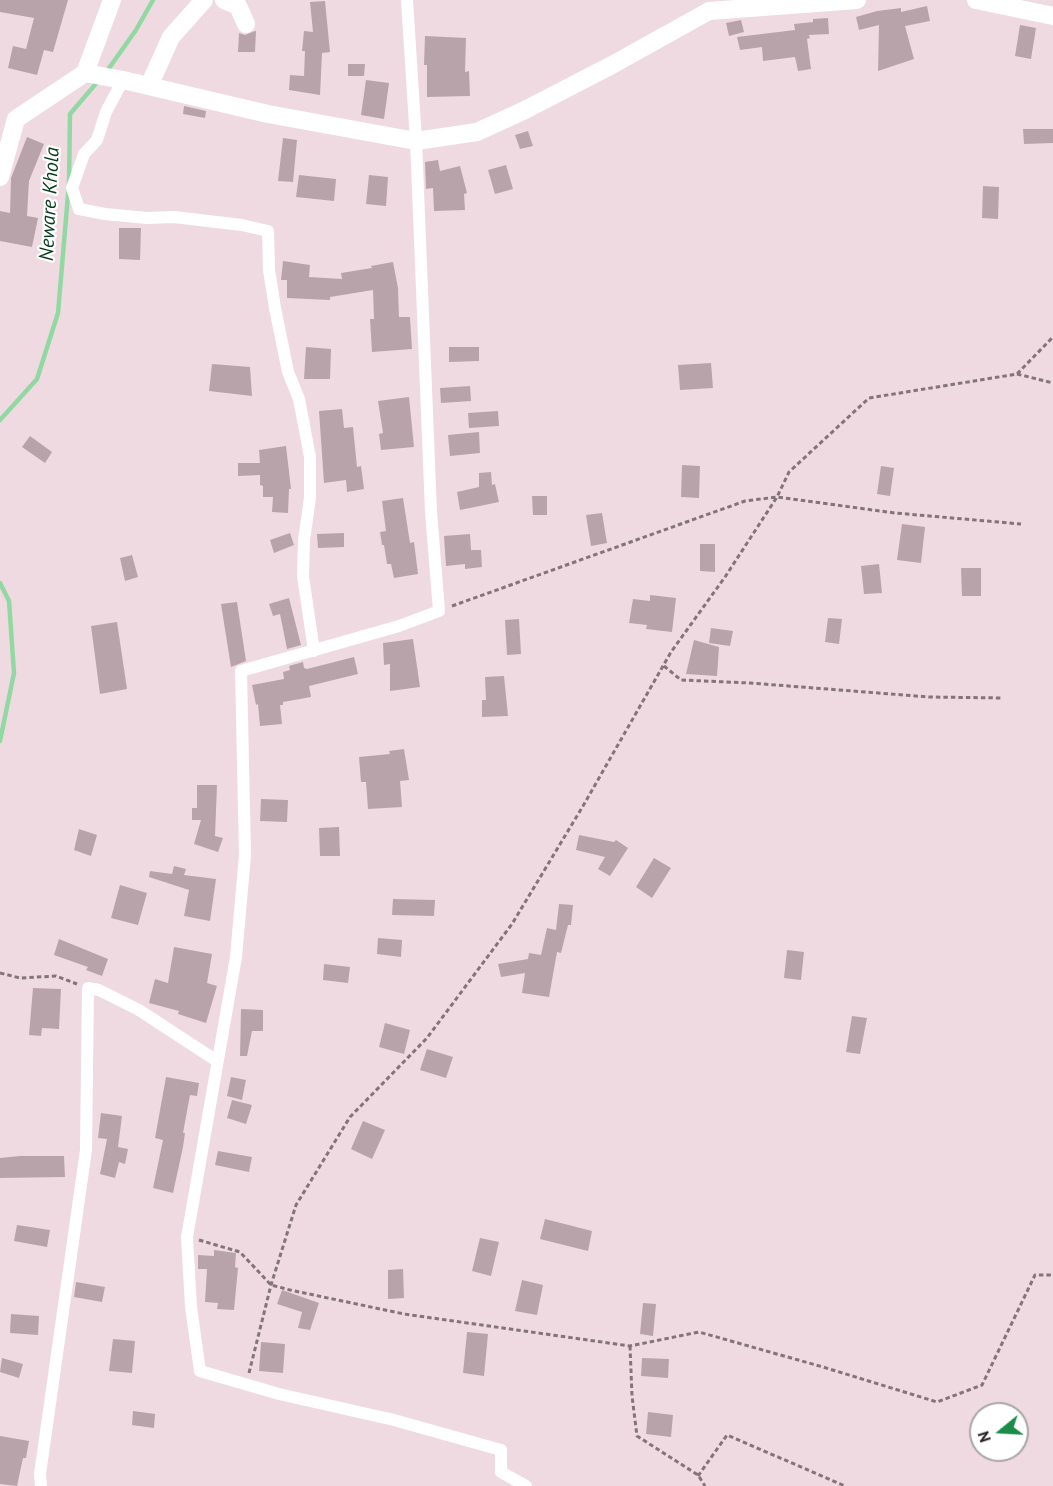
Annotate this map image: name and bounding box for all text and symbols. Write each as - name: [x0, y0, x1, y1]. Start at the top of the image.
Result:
- water label: Neware Khola: [35, 147, 65, 261]
- north arrow: [969, 1402, 1029, 1462]
- text: N: [973, 1429, 995, 1445]

